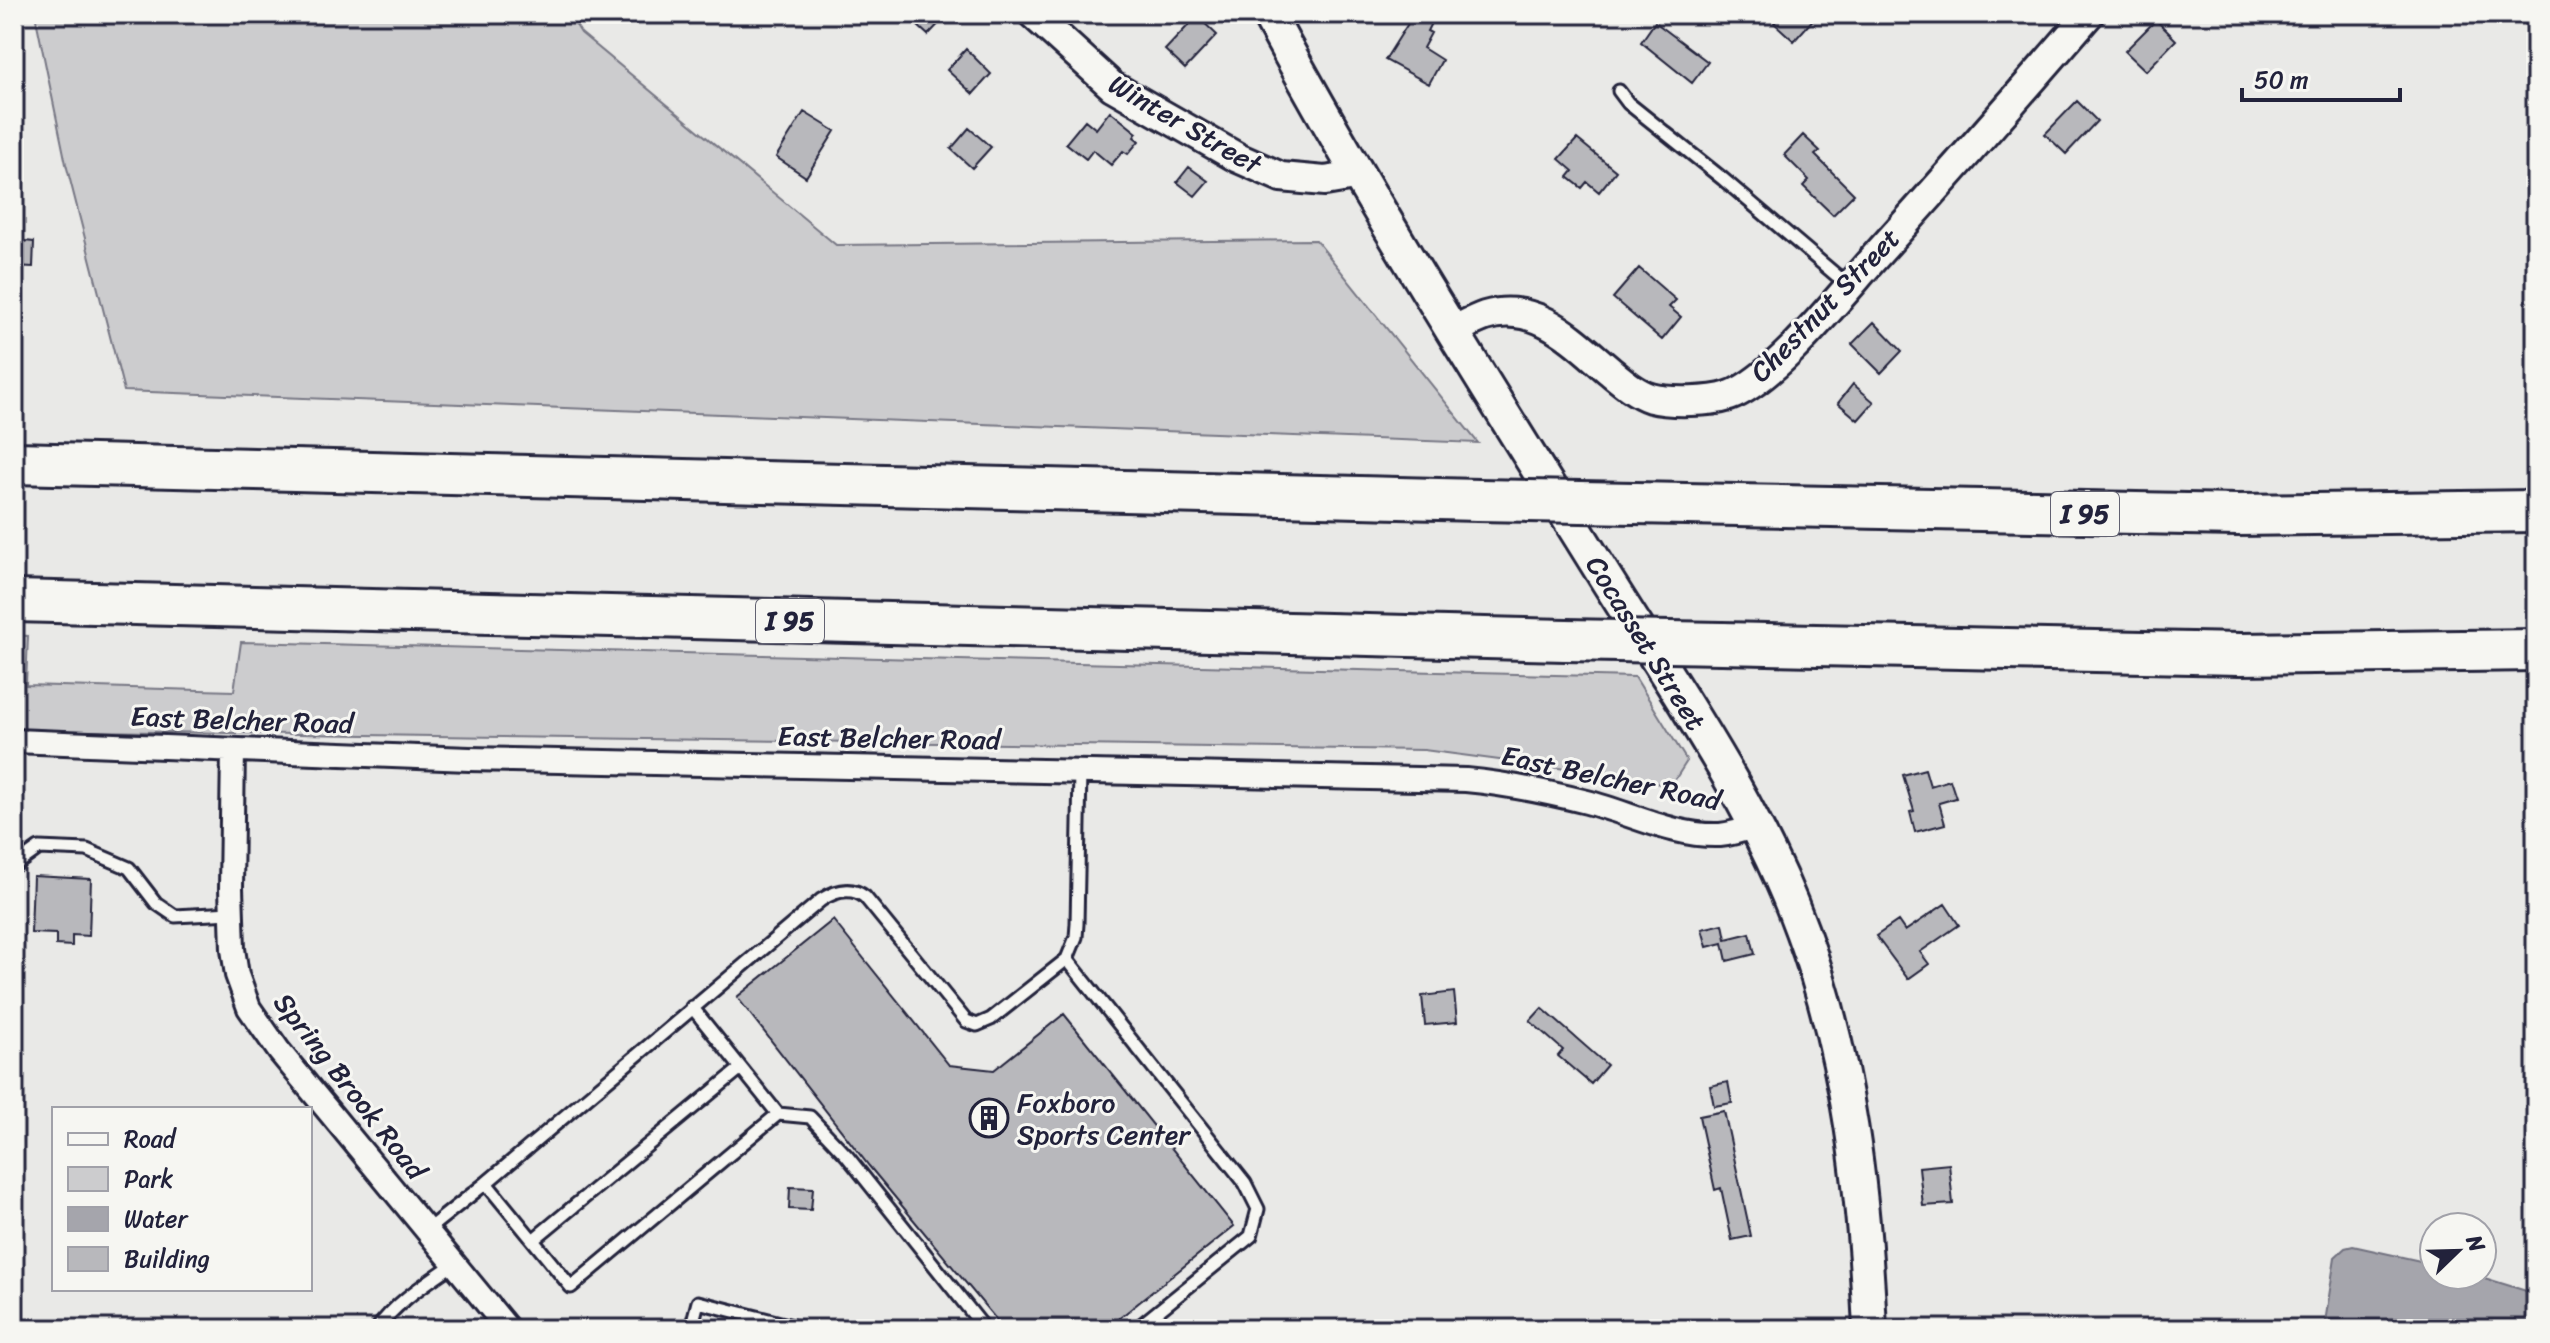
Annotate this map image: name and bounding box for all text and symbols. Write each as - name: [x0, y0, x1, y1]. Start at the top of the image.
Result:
- scale bar: [2242, 52, 2400, 102]
- text: 50 m: [2254, 59, 2309, 101]
- street label: Winter Street: [1099, 60, 1272, 189]
- street label: Chestnut Street: [1738, 216, 1912, 394]
- road number: I 95: [2051, 492, 2119, 536]
- street label: Cocasset Street: [1572, 545, 1720, 741]
- road number: I 95: [756, 599, 824, 643]
- street label: East Belcher Road: [130, 692, 357, 748]
- street label: East Belcher Road: [777, 712, 1003, 764]
- street label: East Belcher Road: [1497, 731, 1727, 826]
- street label: Spring Brook Road: [261, 981, 441, 1193]
- place label: Foxboro Sports Center: [1017, 1078, 1191, 1159]
- building icon: Foxboro Sports Center: [968, 1097, 1010, 1139]
- legend: [52, 1107, 312, 1291]
- text: Road: [124, 1118, 178, 1160]
- text: Park: [124, 1158, 173, 1200]
- text: Water: [124, 1198, 189, 1240]
- north arrow: [2418, 1211, 2498, 1291]
- text: N: [2455, 1228, 2497, 1259]
- text: Building: [124, 1238, 210, 1280]

